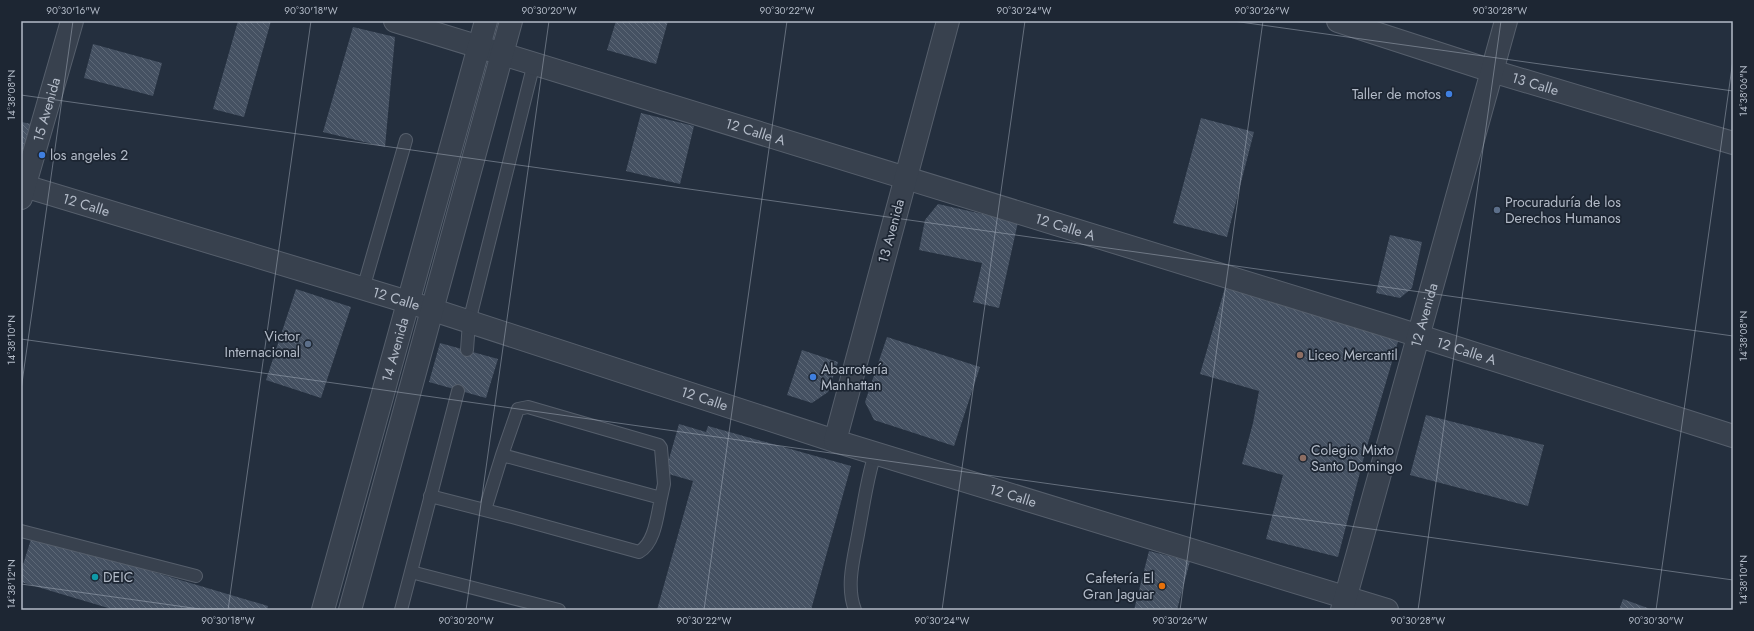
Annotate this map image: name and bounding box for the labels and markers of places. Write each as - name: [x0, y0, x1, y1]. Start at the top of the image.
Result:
- place label: Taller de motos: [1352, 84, 1441, 104]
- marker: Taller de motos: [1444, 89, 1454, 99]
- place label: los angeles 2: [50, 145, 128, 165]
- marker: los angeles 2: [37, 150, 47, 160]
- place label: Procuraduría de los Derechos Humanos: [1505, 192, 1621, 228]
- marker: Procuraduría de los Derechos Humanos: [1492, 205, 1502, 215]
- place label: Victor Internacional: [224, 326, 300, 362]
- marker: Victor Internacional: [303, 339, 313, 349]
- place label: Liceo Mercantil: [1308, 345, 1398, 365]
- marker: Liceo Mercantil: [1295, 350, 1305, 360]
- place label: Abarrotería Manhattan: [821, 359, 888, 395]
- marker: Abarrotería Manhattan: [808, 372, 818, 382]
- place label: Colegio Mixto Santo Domingo: [1311, 440, 1403, 476]
- marker: Colegio Mixto Santo Domingo: [1298, 453, 1308, 463]
- place label: DEIC: [103, 567, 133, 587]
- place label: Cafetería El Gran Jaguar: [1083, 568, 1154, 604]
- marker: DEIC: [90, 572, 100, 582]
- marker: Cafetería El Gran Jaguar: [1157, 581, 1167, 591]

